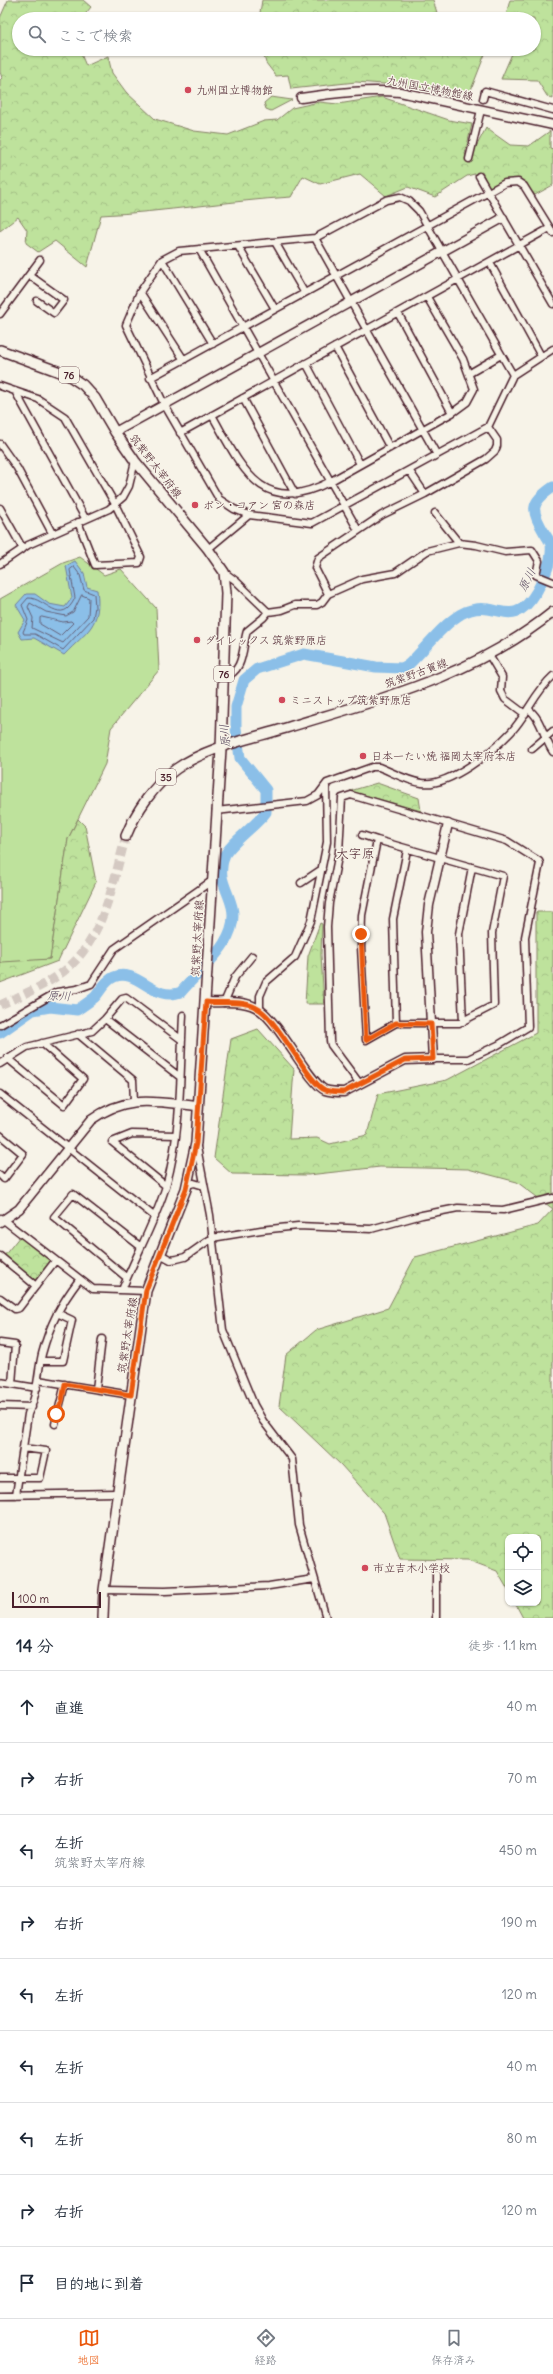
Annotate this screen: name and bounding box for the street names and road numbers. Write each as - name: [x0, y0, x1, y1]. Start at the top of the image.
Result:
- street label: 九州国立博物館線: [385, 73, 475, 103]
- road number: 76: [59, 367, 79, 383]
- street label: 筑紫野太宰府線: [127, 431, 185, 501]
- street label: 筑紫野古賀線: [383, 655, 449, 691]
- road number: 76: [214, 666, 234, 682]
- road number: 35: [156, 769, 176, 785]
- street label: 筑紫野太宰府線: [188, 899, 206, 977]
- street label: 筑紫野太宰府線: [114, 1296, 140, 1374]

